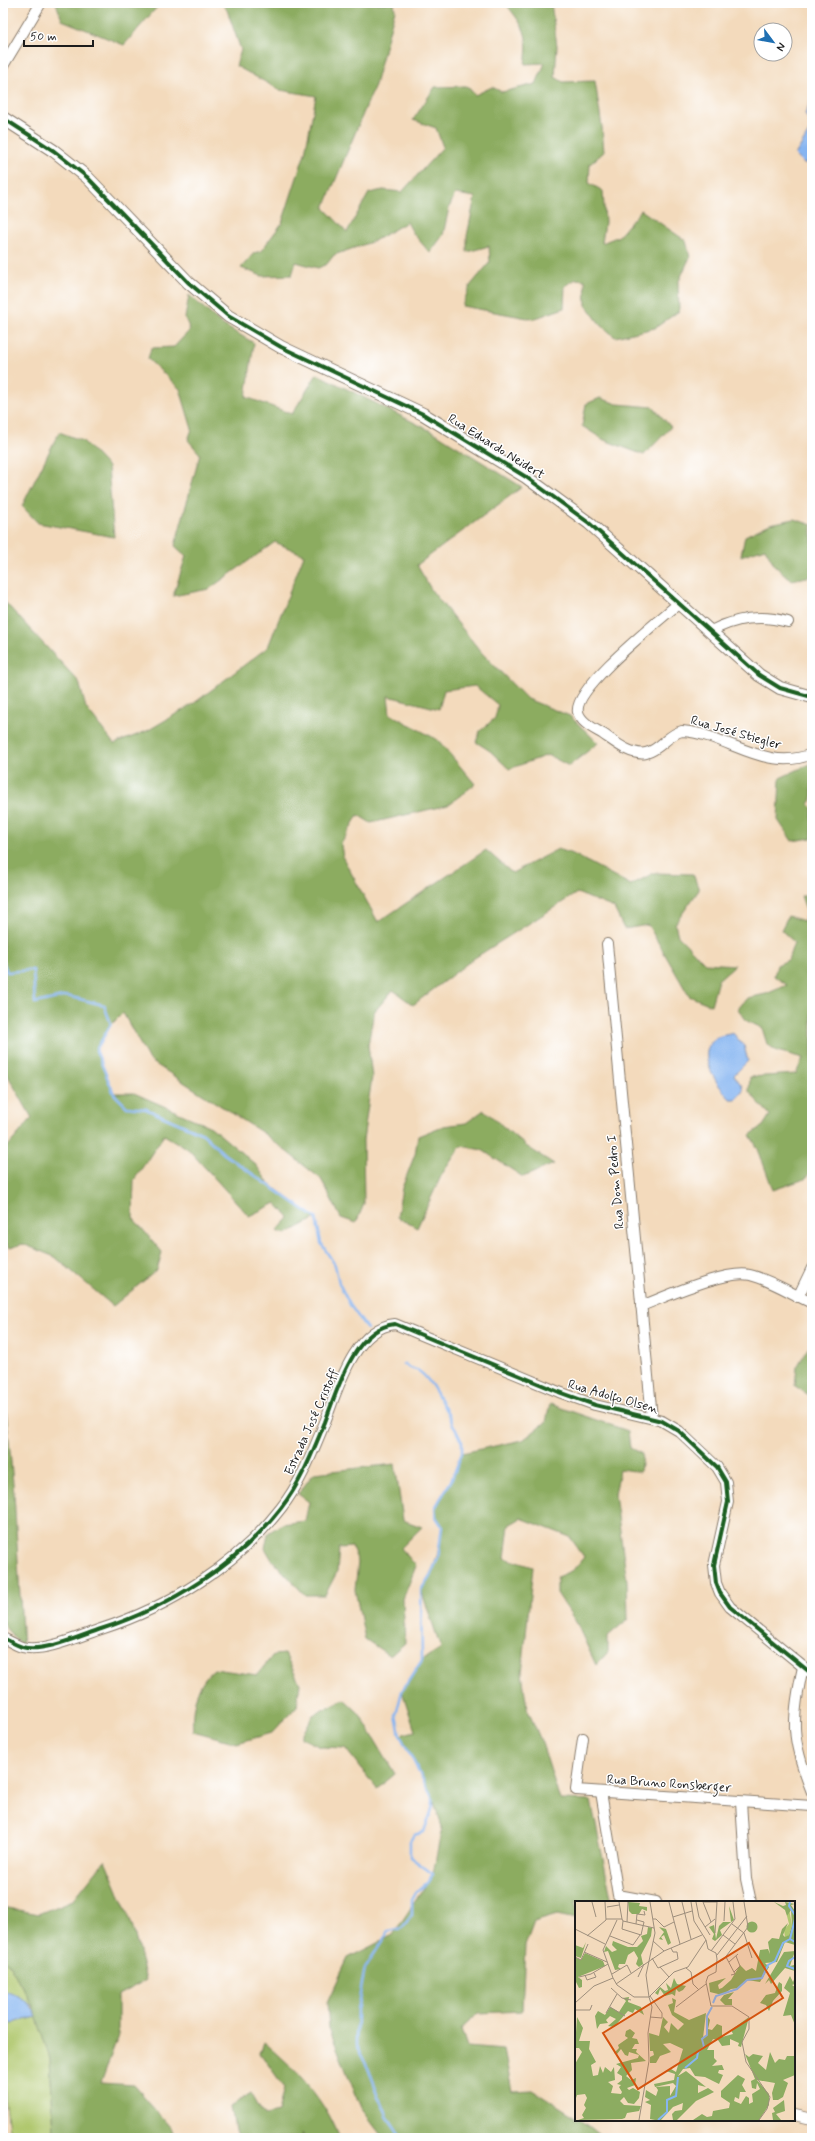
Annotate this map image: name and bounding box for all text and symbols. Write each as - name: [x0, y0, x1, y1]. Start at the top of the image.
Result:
- scale bar: [24, 22, 93, 48]
- north arrow: [753, 22, 793, 62]
- text: 50 m: [30, 29, 57, 45]
- text: N: [773, 40, 789, 54]
- street label: Rua Eduardo Neidert: [444, 410, 548, 484]
- street label: Rua José Stiegler: [689, 712, 784, 754]
- street label: Rua Dom Pedro I: [603, 1134, 629, 1230]
- street label: Estrada José Cristoff: [281, 1366, 343, 1478]
- street label: Rua Adolfo Olsen: [565, 1376, 660, 1420]
- street label: Rua Bruno Ronsberger: [606, 1771, 733, 1799]
- inset map: [575, 1901, 795, 2121]

